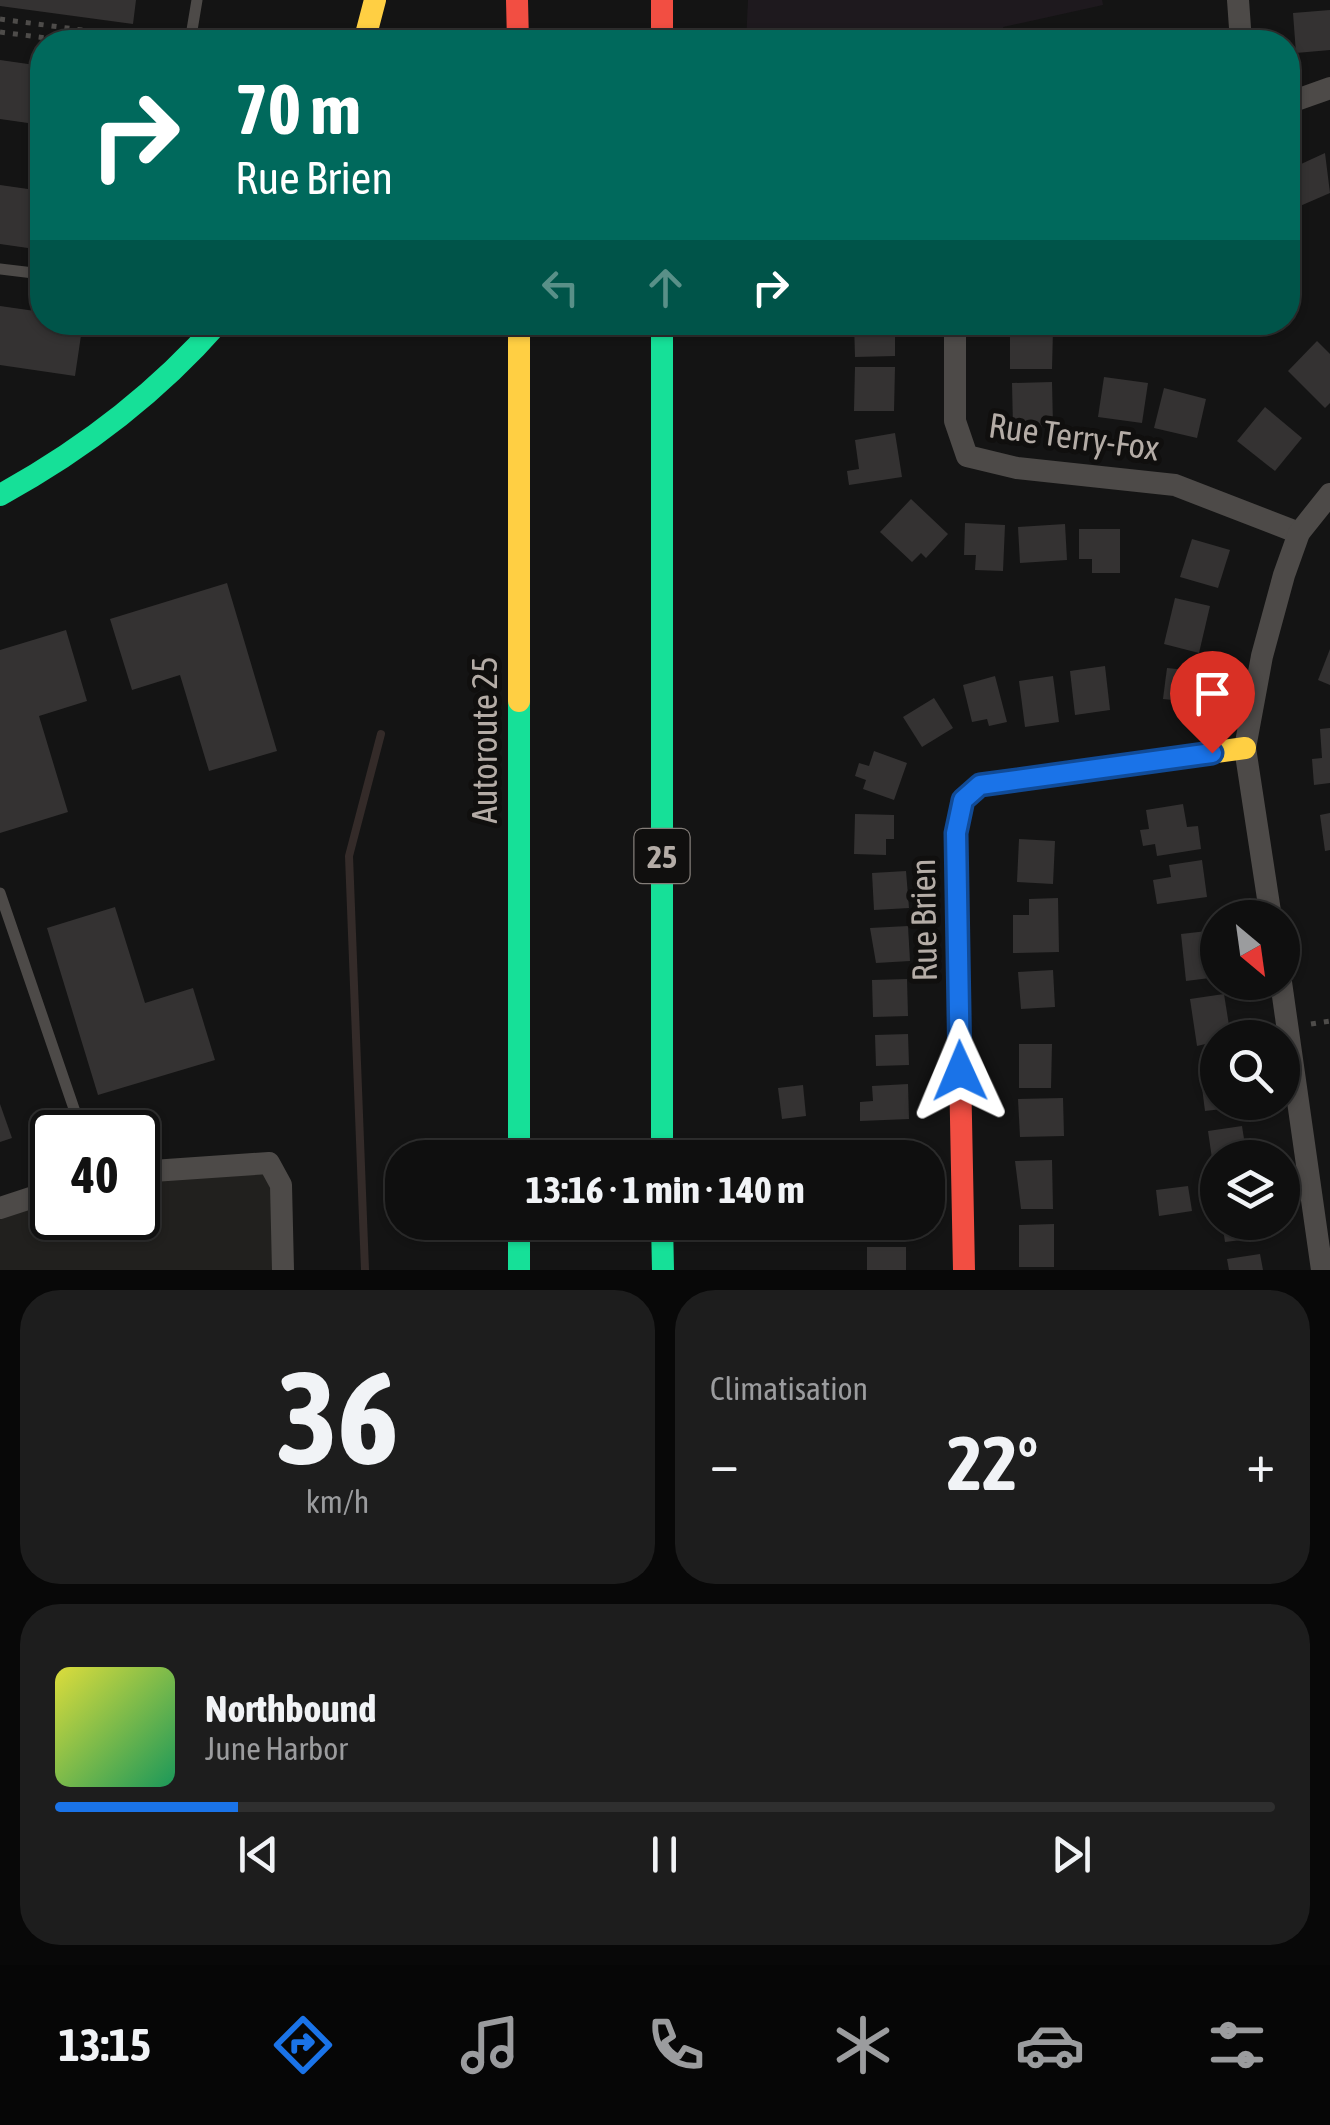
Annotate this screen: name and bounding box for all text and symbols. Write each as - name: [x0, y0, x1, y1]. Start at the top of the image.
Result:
- text: 70 m: [235, 69, 361, 149]
- icon: right: [70, 70, 200, 200]
- text: Rue Brien: [235, 152, 393, 204]
- icon: left: [533, 260, 588, 315]
- icon: ahead: [638, 260, 693, 315]
- icon: right: [743, 260, 798, 315]
- street label: Rue Terry-Fox: [986, 404, 1162, 468]
- pin: [1170, 651, 1255, 754]
- street label: Autoroute 25: [464, 656, 504, 824]
- icon: arrive: [1185, 666, 1240, 721]
- road number: 25: [634, 829, 690, 883]
- street label: Rue Brien: [902, 858, 944, 982]
- north arrow: [1200, 900, 1300, 1000]
- map controls: [1200, 900, 1300, 1240]
- position arrow: [908, 1019, 1012, 1123]
- button: search: [1200, 1020, 1300, 1120]
- speed limit sign: 40: [30, 1110, 160, 1240]
- button: layers: [1200, 1140, 1300, 1240]
- text: 13:16 · 1 min · 140 m: [525, 1168, 805, 1211]
- text: 36: [276, 1343, 399, 1492]
- text: Climatisation: [710, 1370, 868, 1407]
- text: 22°: [947, 1420, 1038, 1506]
- text: −: [710, 1431, 739, 1494]
- text: +: [1246, 1431, 1275, 1494]
- text: km/h: [306, 1483, 369, 1520]
- text: Northbound: [205, 1687, 376, 1730]
- text: June Harbor: [205, 1730, 348, 1767]
- icon: previous: [231, 1827, 286, 1882]
- icon: pause: [637, 1827, 692, 1882]
- icon: next: [1044, 1827, 1099, 1882]
- icon: directions: [268, 2010, 338, 2080]
- icon: music: [455, 2010, 525, 2080]
- icon: phone: [641, 2010, 711, 2080]
- icon: climate: [828, 2010, 898, 2080]
- icon: car: [1015, 2010, 1085, 2080]
- icon: filters: [1202, 2010, 1272, 2080]
- text: 13:15: [58, 2019, 151, 2071]

